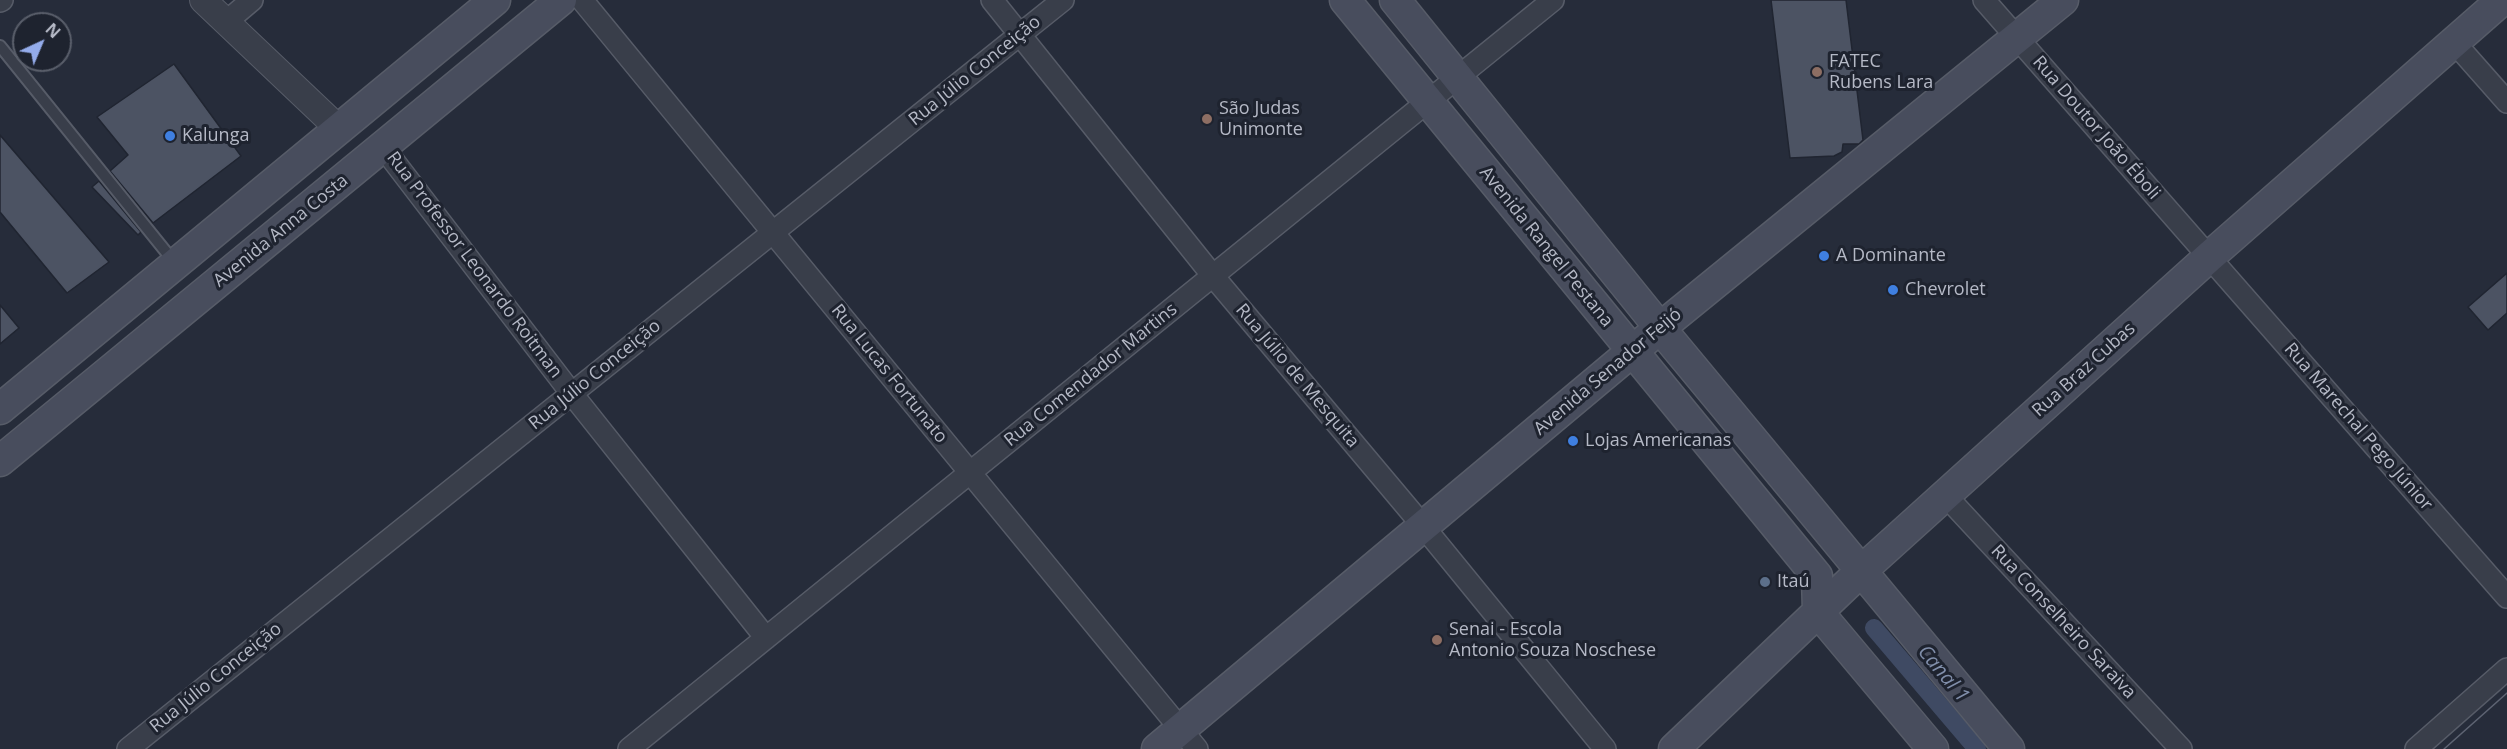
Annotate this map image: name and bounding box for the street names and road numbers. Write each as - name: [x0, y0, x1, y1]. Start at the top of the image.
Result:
- street label: Rua Júlio Conceição: [905, 11, 1045, 131]
- street label: Rua Doutor João Éboli: [2028, 52, 2164, 204]
- street label: Rua Professor Leonardo Roitman: [382, 148, 566, 382]
- street label: Avenida Rangel Pestana: [1475, 162, 1617, 332]
- street label: Avenida Anna Costa: [209, 170, 353, 292]
- street label: Rua Comendador Martins: [1000, 299, 1182, 451]
- street label: Rua Lucas Fortunato: [826, 300, 952, 448]
- street label: Rua Júlio de Mesquita: [1231, 300, 1363, 452]
- street label: Avenida Senador Feijó: [1530, 304, 1686, 440]
- street label: Rua Júlio Conceição: [525, 315, 665, 435]
- street label: Rua Braz Cubas: [2028, 318, 2140, 422]
- street label: Rua Marechal Pego Júnior: [2279, 339, 2437, 515]
- street label: Rua Conselheiro Saraiva: [1986, 541, 2140, 703]
- street label: Rua Júlio Conceição: [146, 618, 286, 738]

